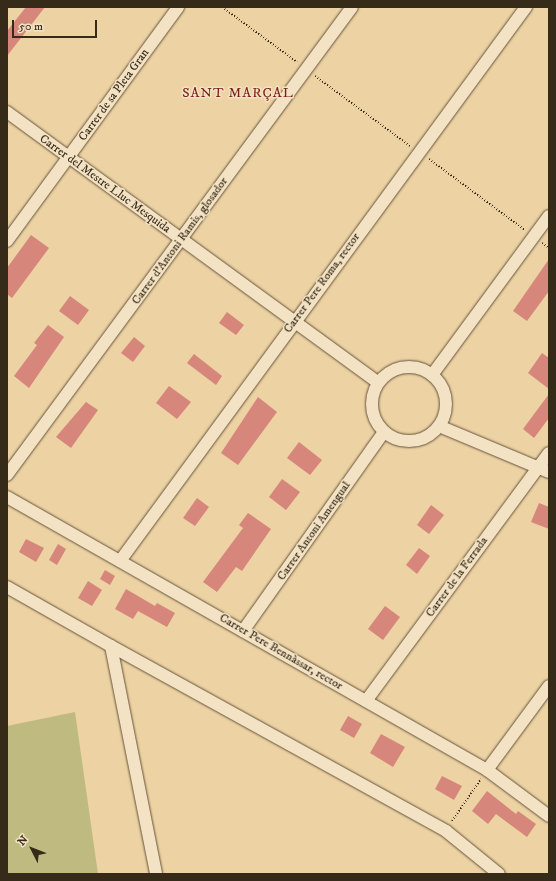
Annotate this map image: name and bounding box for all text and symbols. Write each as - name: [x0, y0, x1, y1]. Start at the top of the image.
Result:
- scale bar: [14, 12, 99, 38]
- text: 50 m: [19, 19, 43, 34]
- street label: Carrer de sa Pleta Gran: [76, 46, 152, 144]
- district label: SANT MARÇAL: [182, 85, 294, 101]
- street label: Carrer del Mestre Lluc Mesquida: [37, 132, 173, 236]
- street label: Carrer d'Antoni Ramis, glosador: [129, 175, 231, 307]
- street label: Carrer Pere Roma, rector: [281, 230, 363, 336]
- street label: Carrer Antoni Amengual: [274, 479, 354, 583]
- street label: Carrer de la Ferrada: [423, 534, 491, 620]
- street label: Carrer Pere Bennàssar, rector: [217, 611, 345, 693]
- north arrow: [12, 829, 52, 869]
- text: N: [15, 833, 31, 849]

